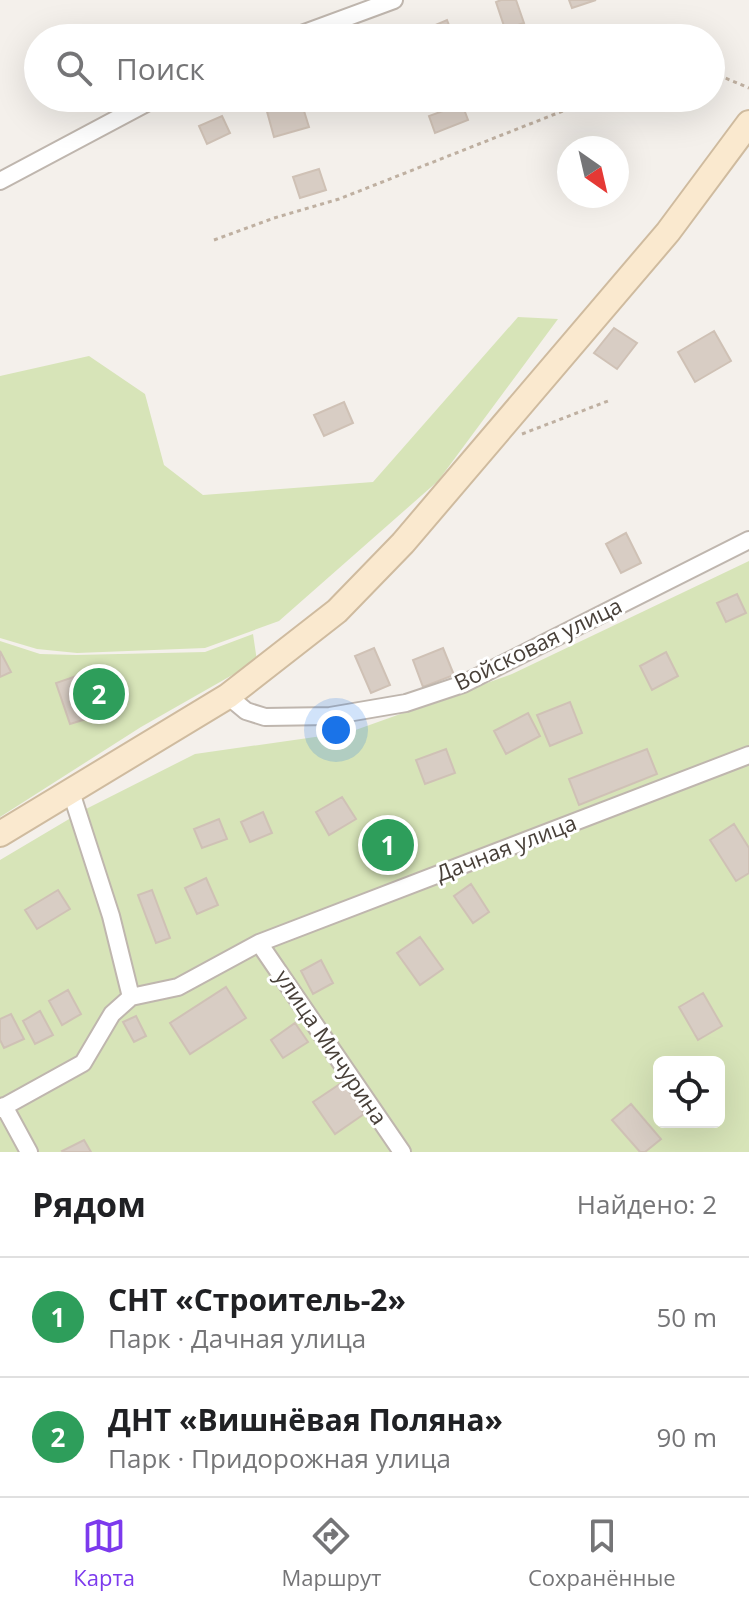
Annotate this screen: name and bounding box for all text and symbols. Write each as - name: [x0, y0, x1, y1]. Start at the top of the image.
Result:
- search box: [24, 24, 725, 112]
- icon: search: [52, 46, 96, 90]
- text: Поиск: [116, 48, 205, 89]
- north arrow: [557, 136, 629, 208]
- street label: Войсковая улица: [449, 590, 626, 697]
- pin: 2: [73, 664, 125, 724]
- your location: [316, 710, 356, 750]
- street label: Дачная улица: [431, 806, 580, 888]
- pin: 1: [362, 815, 414, 875]
- street label: улица Мичурина: [269, 963, 395, 1130]
- map controls: [653, 1056, 725, 1128]
- button: locate: [653, 1056, 725, 1128]
- text: Рядом: [32, 1181, 146, 1227]
- text: Найдено: 2: [577, 1186, 717, 1222]
- text: СНТ «Строитель-2»: [108, 1279, 406, 1320]
- text: 1: [51, 1299, 65, 1335]
- text: 50 m: [656, 1299, 717, 1335]
- text: Парк · Дачная улица: [108, 1320, 366, 1356]
- text: ДНТ «Вишнёвая Поляна»: [108, 1399, 503, 1440]
- text: 2: [51, 1419, 65, 1455]
- text: 90 m: [656, 1419, 717, 1455]
- text: Парк · Придорожная улица: [108, 1440, 451, 1476]
- tab: Карта: [73, 1514, 135, 1592]
- tab: Маршрут: [282, 1514, 381, 1592]
- tab: Сохранённые: [528, 1514, 676, 1592]

